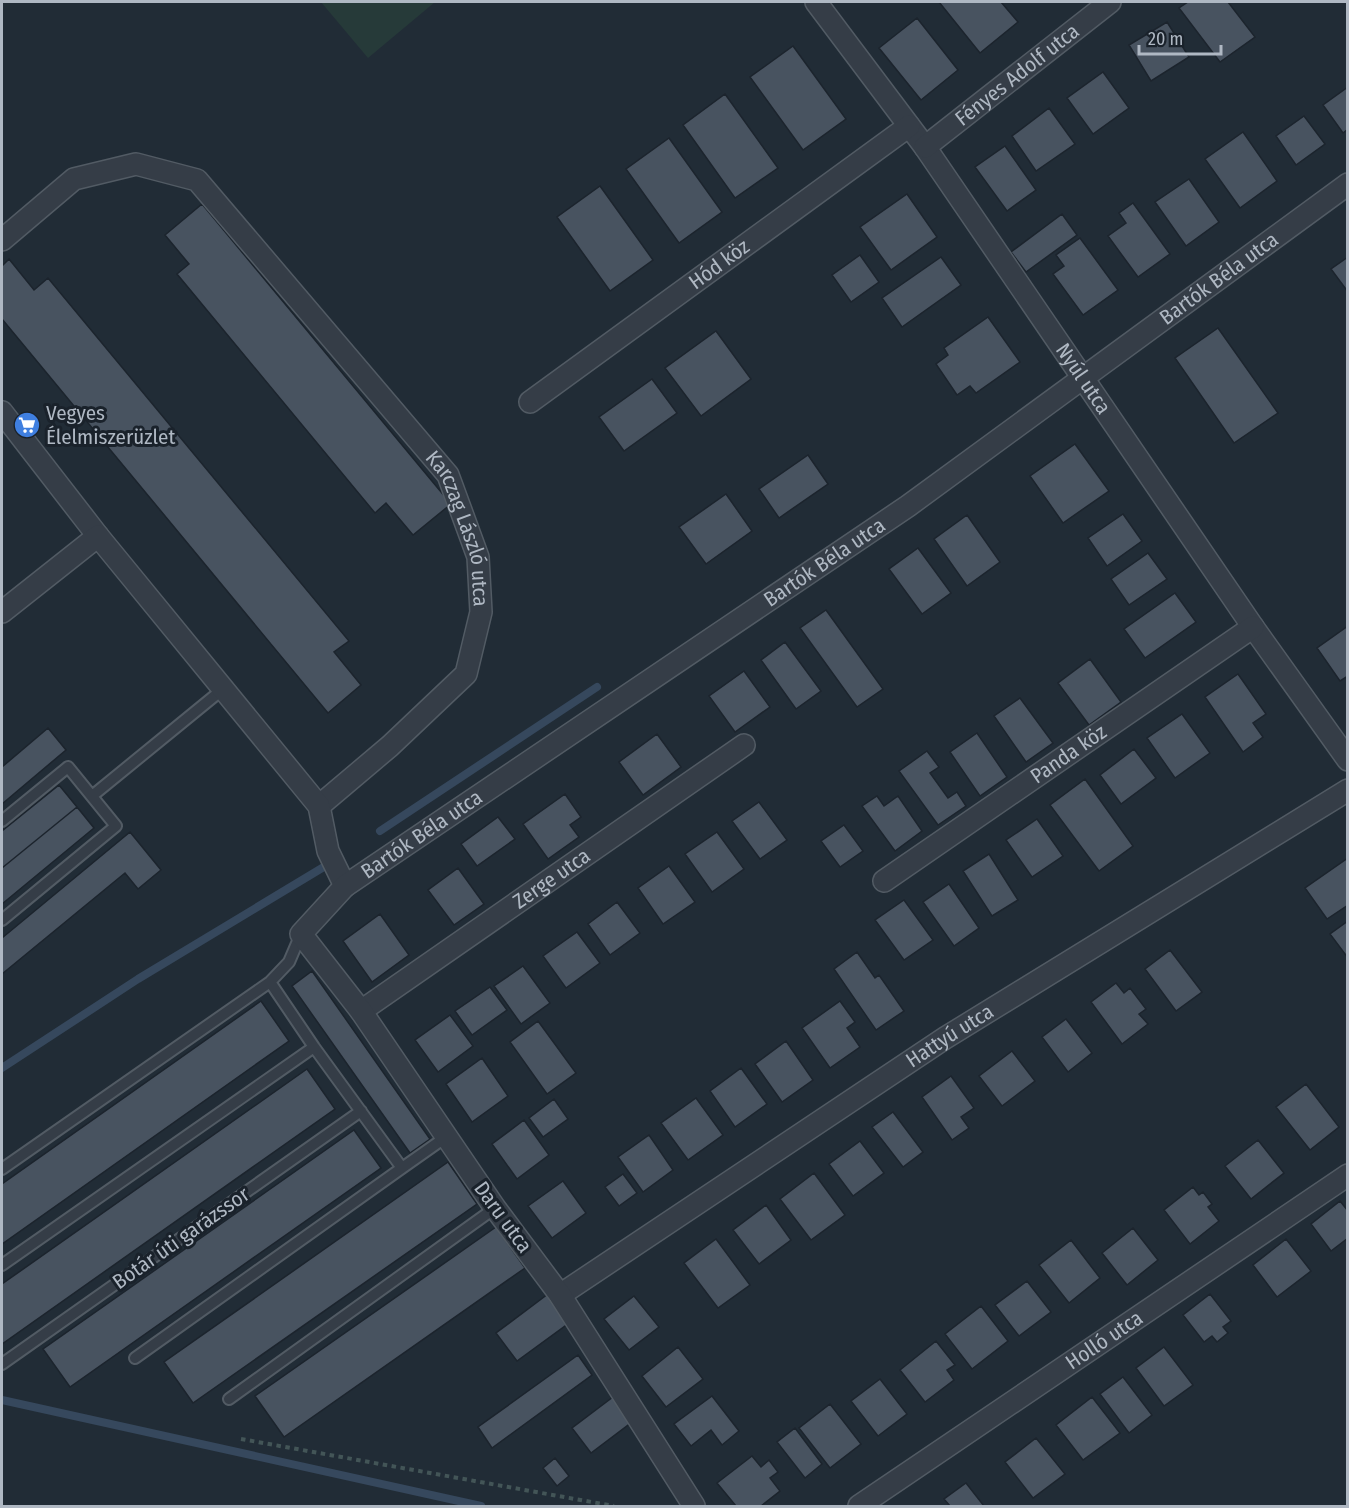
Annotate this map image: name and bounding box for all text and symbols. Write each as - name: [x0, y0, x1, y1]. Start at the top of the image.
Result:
- street label: Fényes Adolf utca: [950, 18, 1084, 131]
- scale bar: [1139, 18, 1222, 56]
- text: 20 m: [1148, 28, 1183, 50]
- street label: Bartók Béla utca: [1154, 226, 1283, 331]
- street label: Hód köz: [684, 233, 755, 295]
- street label: Nyúl utca: [1050, 338, 1117, 419]
- place label: Vegyes Élelmiszerüzlet: [46, 400, 175, 450]
- supermarket icon: Vegyes Élelmiszerüzlet: [12, 410, 42, 440]
- street label: Karczag László utca: [420, 445, 494, 607]
- street label: Bartók Béla utca: [759, 512, 890, 613]
- street label: Panda köz: [1025, 719, 1112, 789]
- street label: Bartók Béla utca: [356, 784, 487, 884]
- street label: Zerge utca: [508, 843, 595, 915]
- street label: Hattyú utca: [901, 998, 998, 1073]
- street label: Daru utca: [468, 1176, 538, 1258]
- street label: Botár úti garázssor: [108, 1181, 255, 1295]
- street label: Holló utca: [1061, 1305, 1148, 1375]

